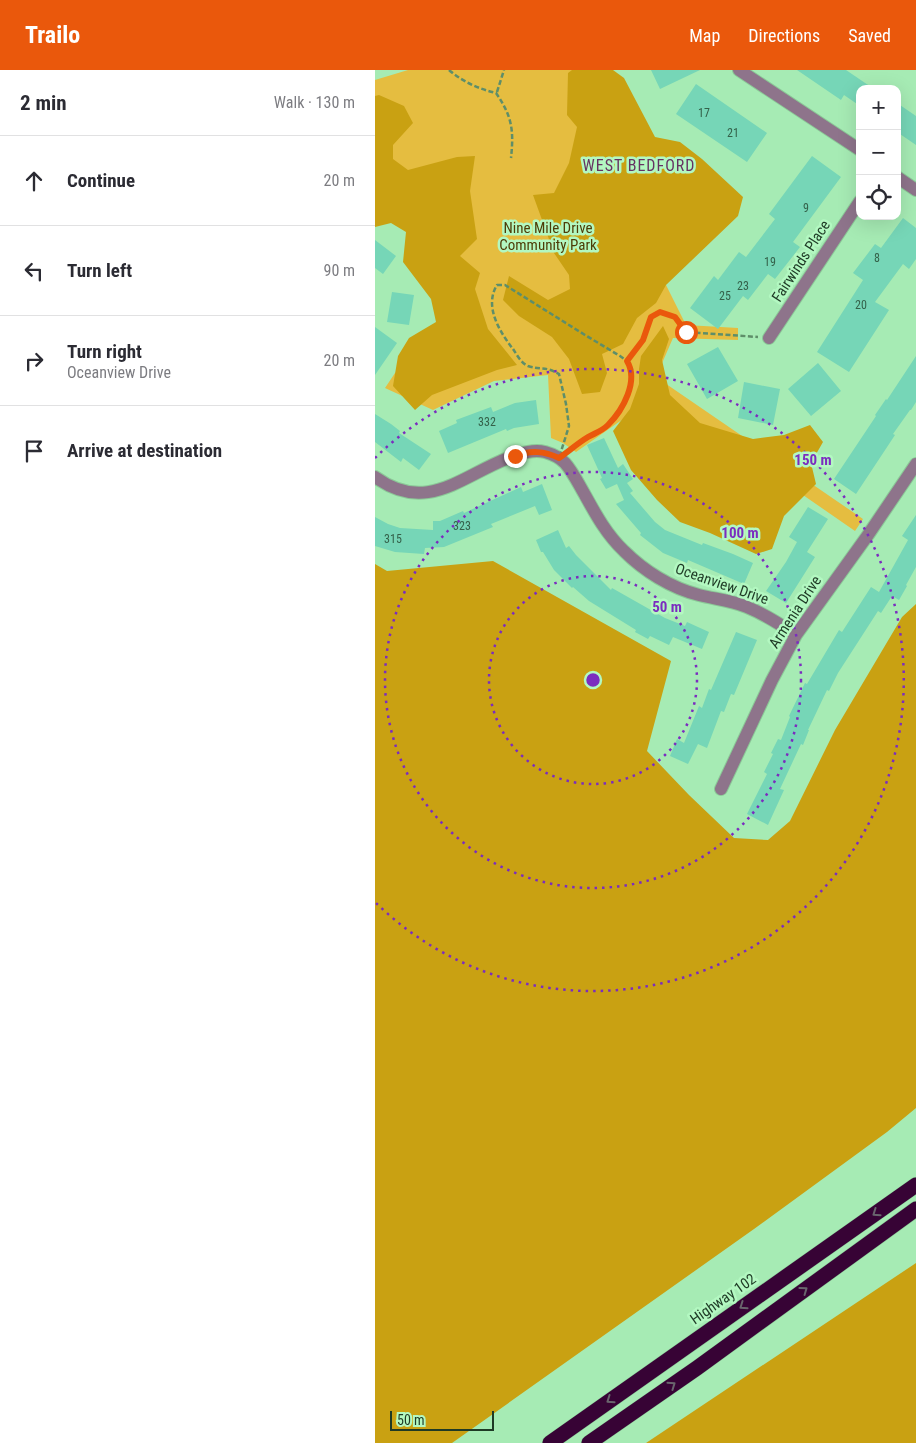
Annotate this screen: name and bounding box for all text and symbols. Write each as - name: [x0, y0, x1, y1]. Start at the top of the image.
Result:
- text: Trailo: [25, 21, 80, 49]
- text: Map: [689, 25, 720, 46]
- text: Directions: [748, 25, 820, 46]
- text: Saved: [848, 25, 891, 46]
- map controls: [856, 85, 901, 220]
- button: +: [856, 85, 901, 130]
- text: 2 min: [20, 91, 67, 115]
- text: Walk · 130 m: [274, 93, 355, 112]
- house number: 17: [698, 106, 710, 120]
- house number: 21: [727, 126, 739, 140]
- button: −: [856, 130, 901, 175]
- district label: WEST BEDFORD: [583, 156, 695, 175]
- icon: ahead: [20, 167, 48, 195]
- text: Continue: [67, 169, 135, 192]
- text: 20 m: [323, 171, 355, 190]
- button: locate: [856, 175, 901, 220]
- house number: 9: [803, 201, 809, 215]
- street label: Fairwinds Place: [768, 217, 834, 305]
- park label: Nine Mile Drive Community Park: [499, 219, 597, 254]
- house number: 8: [874, 251, 880, 265]
- house number: 19: [764, 255, 776, 269]
- icon: left: [20, 257, 48, 285]
- text: Turn left: [67, 259, 132, 282]
- text: 90 m: [323, 261, 355, 280]
- house number: 23: [737, 279, 749, 293]
- house number: 25: [719, 289, 731, 303]
- house number: 20: [855, 298, 867, 312]
- route start: [675, 321, 698, 344]
- text: Turn right: [67, 340, 142, 363]
- icon: right: [20, 347, 48, 375]
- text: 20 m: [323, 351, 355, 370]
- text: Oceanview Drive: [67, 363, 171, 382]
- house number: 332: [478, 415, 496, 429]
- icon: arrive: [20, 437, 48, 465]
- text: Arrive at destination: [67, 439, 222, 462]
- route end: [504, 445, 527, 468]
- text: 150 m: [794, 451, 832, 469]
- house number: 323: [453, 519, 471, 533]
- text: 100 m: [721, 524, 759, 542]
- house number: 315: [384, 532, 402, 546]
- street label: Oceanview Drive: [673, 560, 771, 608]
- street label: Armenia Drive: [765, 572, 825, 652]
- text: 50 m: [652, 598, 682, 616]
- centre of rings: [584, 671, 602, 689]
- one-way arrow: [872, 1207, 882, 1216]
- street label: Highway 102: [687, 1270, 759, 1328]
- one-way arrow: [798, 1287, 808, 1296]
- one-way arrow: [739, 1300, 749, 1309]
- one-way arrow: [666, 1382, 676, 1391]
- one-way arrow: [607, 1394, 616, 1403]
- scale bar: [390, 1408, 494, 1431]
- text: 50 m: [397, 1412, 425, 1428]

